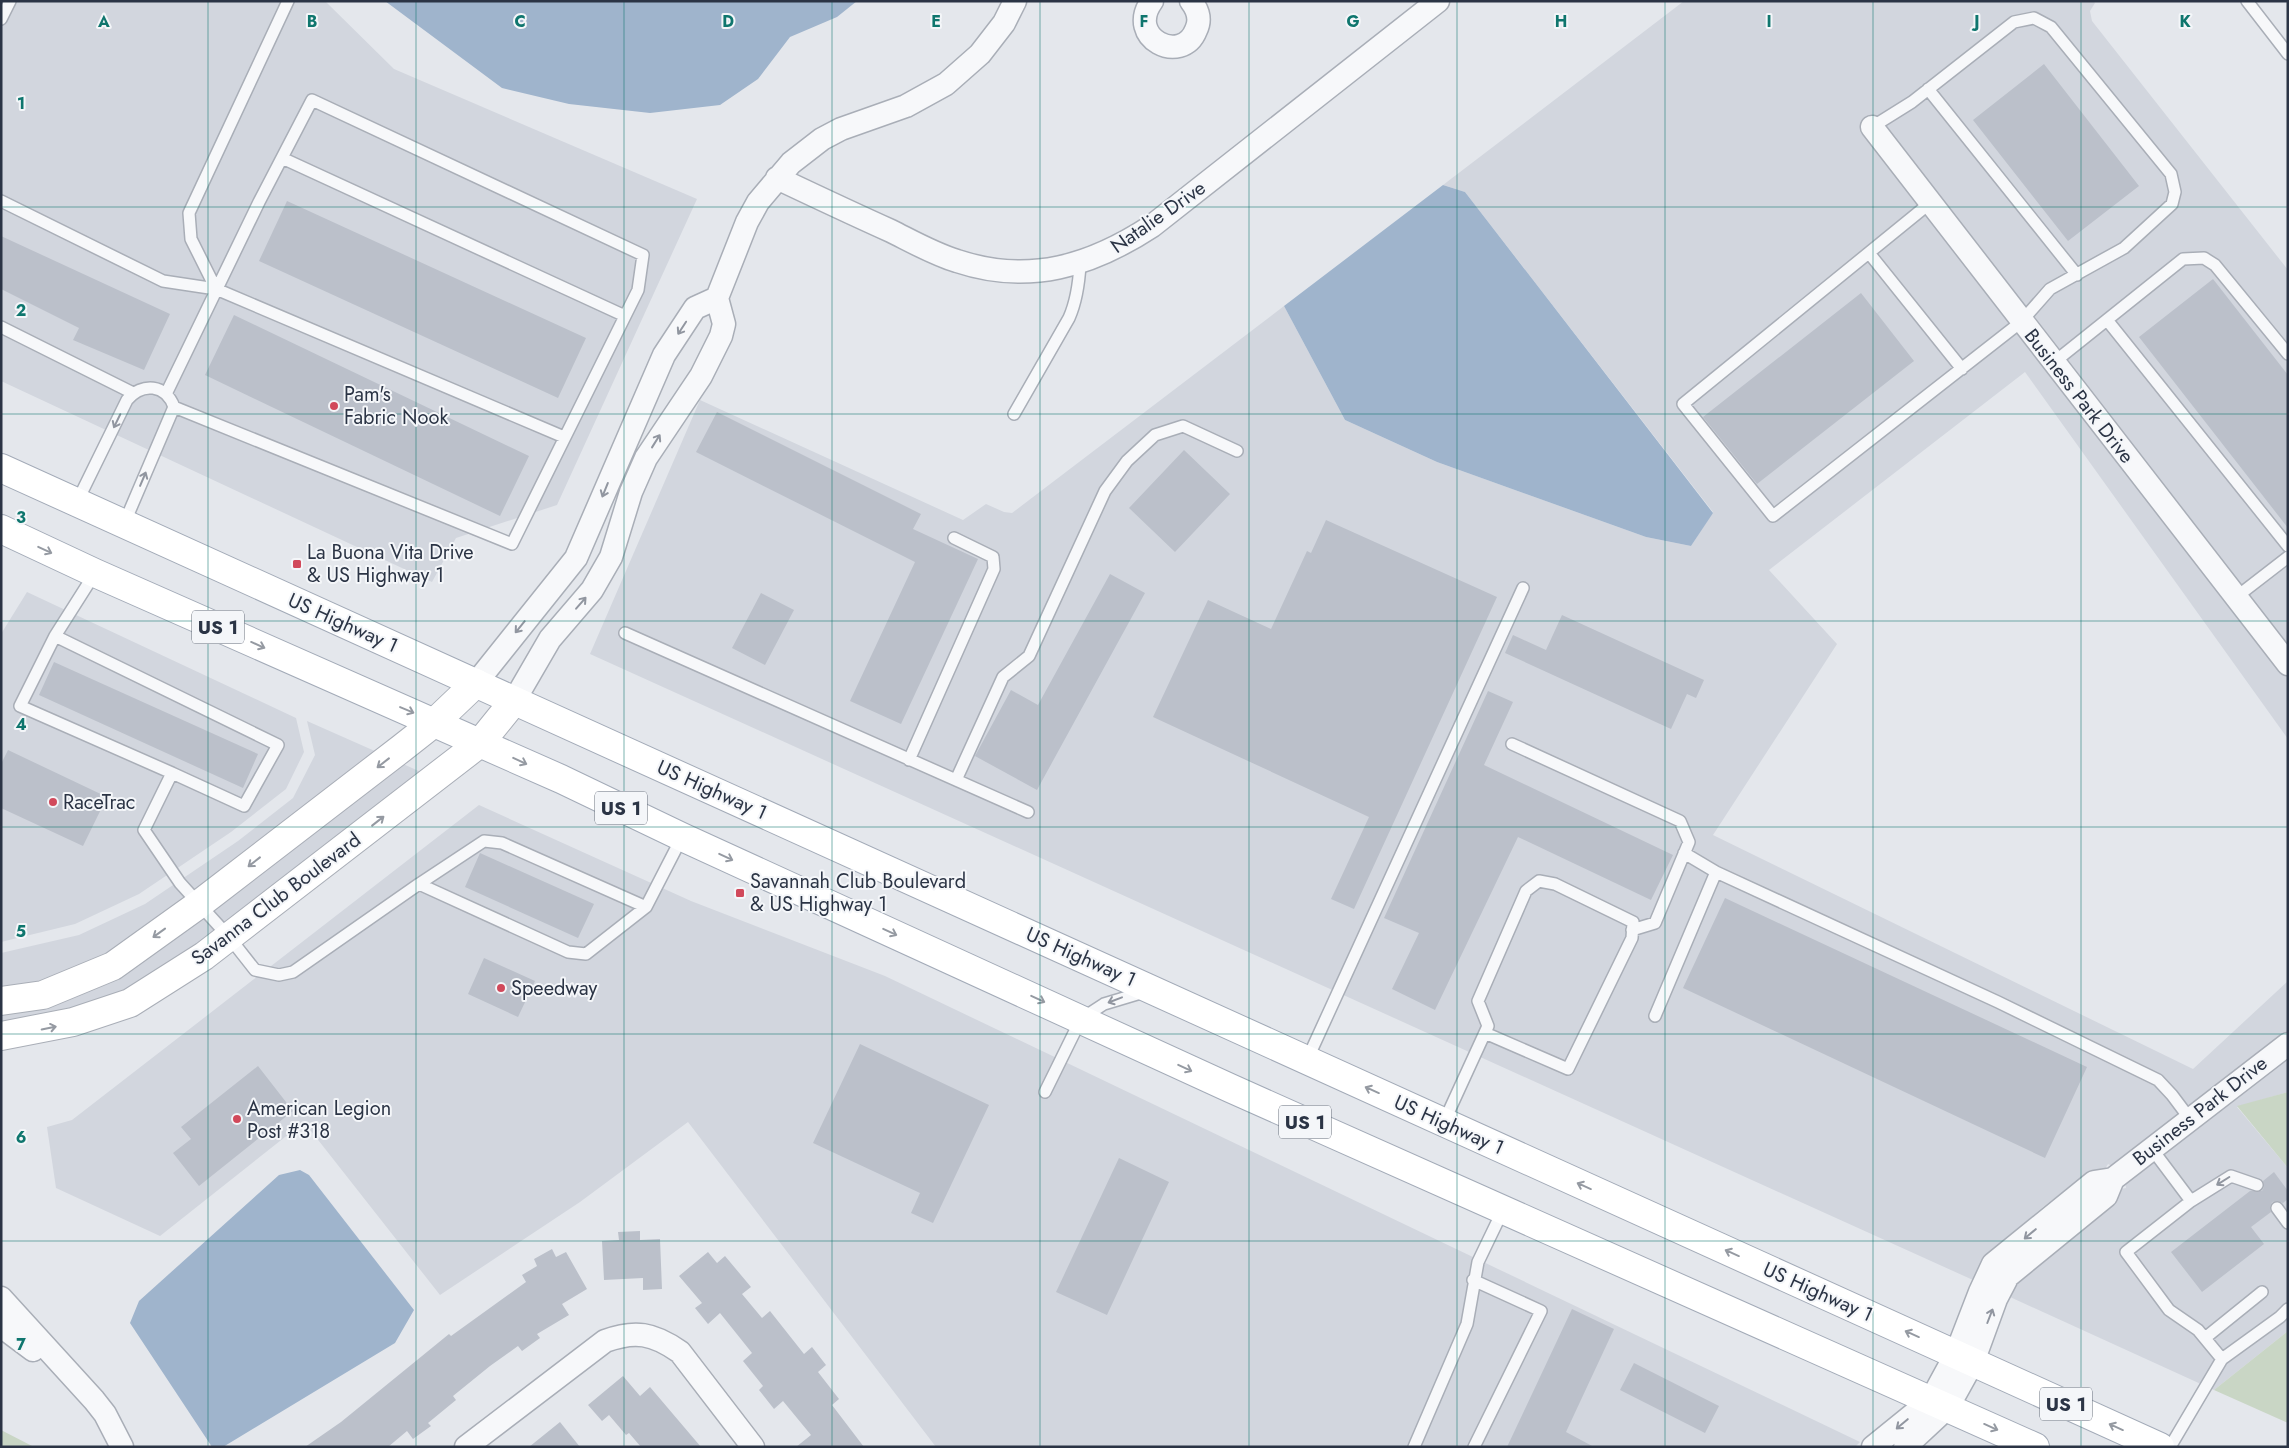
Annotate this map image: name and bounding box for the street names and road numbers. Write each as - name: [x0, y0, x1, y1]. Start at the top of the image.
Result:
- street label: Natalie Drive: [1105, 174, 1211, 260]
- street label: Business Park Drive: [2017, 322, 2141, 470]
- street label: US Highway 1: [283, 586, 403, 660]
- road number: US 1: [192, 610, 244, 644]
- street label: US Highway 1: [652, 753, 772, 827]
- road number: US 1: [595, 791, 647, 824]
- street label: Savanna Club Boulevard: [185, 826, 367, 972]
- street label: US Highway 1: [1021, 920, 1141, 994]
- street label: Business Park Drive: [2126, 1049, 2274, 1173]
- street label: US Highway 1: [1389, 1088, 1509, 1162]
- road number: US 1: [1279, 1106, 1331, 1138]
- street label: US Highway 1: [1758, 1255, 1878, 1329]
- road number: US 1: [2040, 1388, 2092, 1420]

